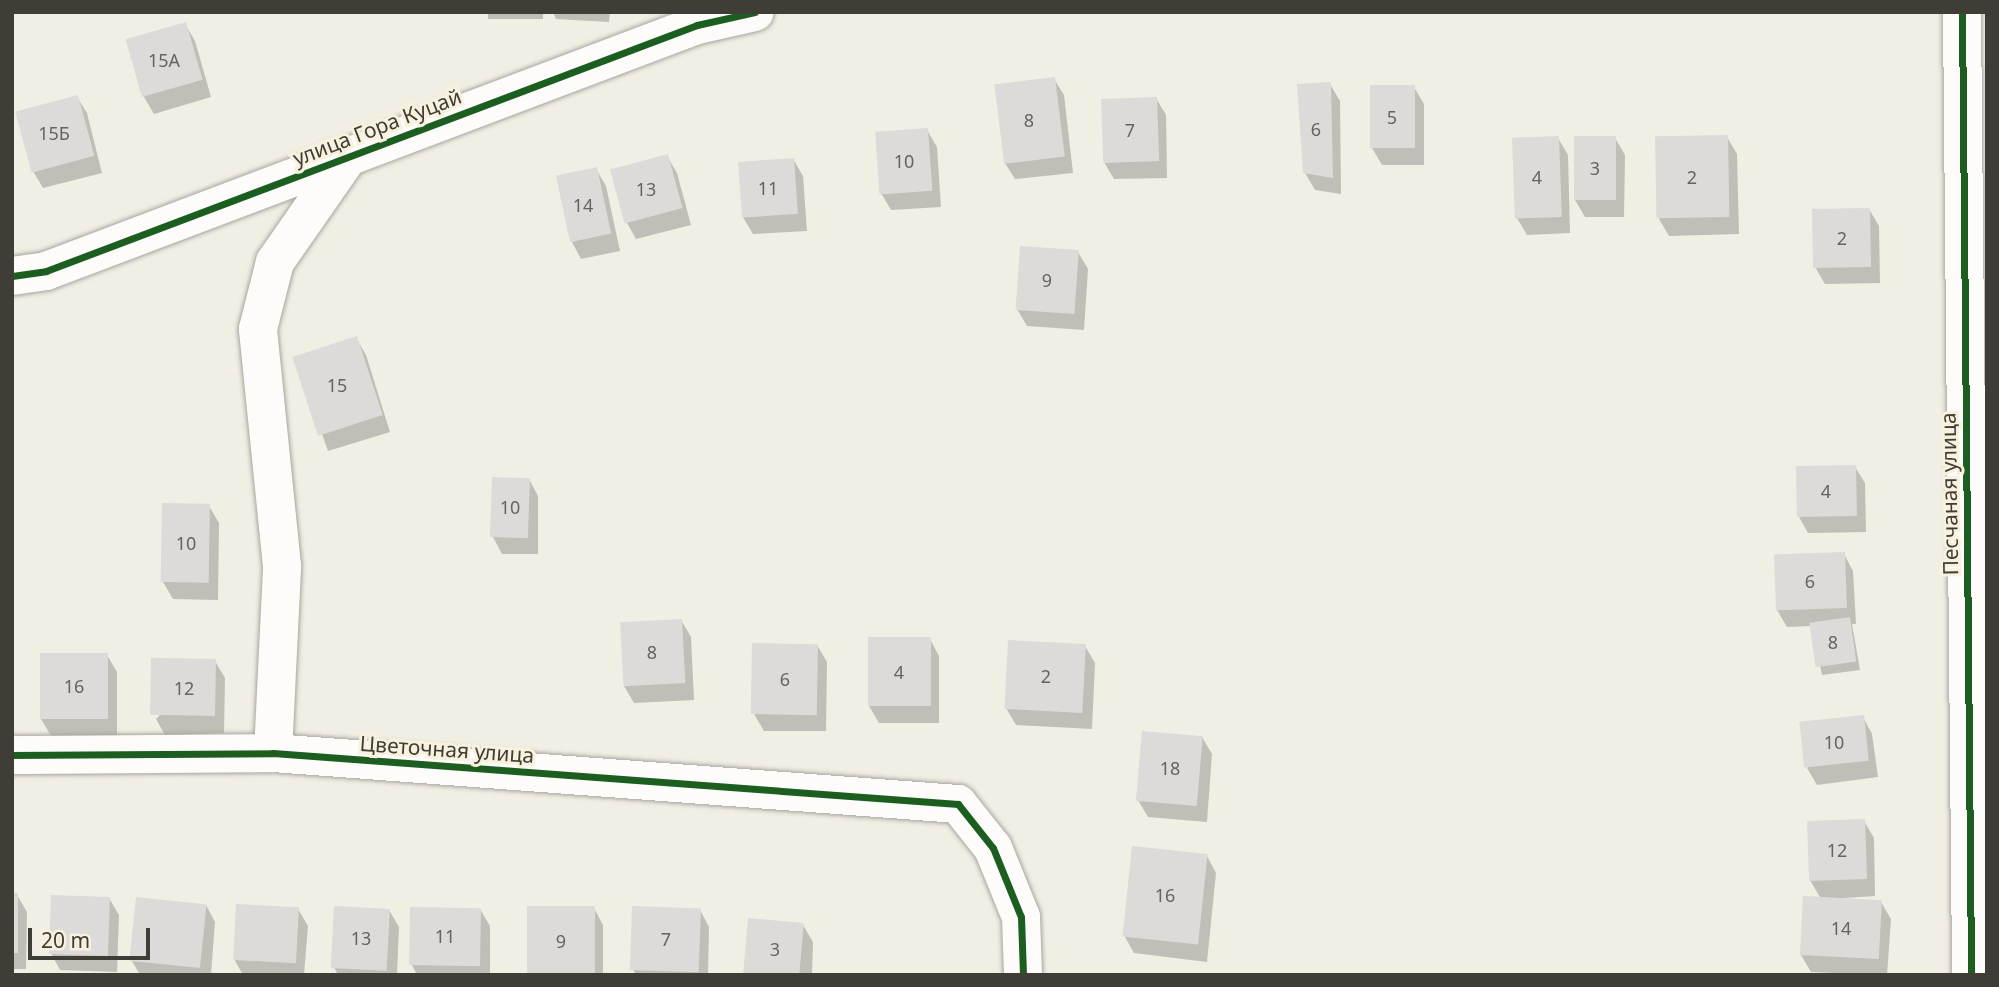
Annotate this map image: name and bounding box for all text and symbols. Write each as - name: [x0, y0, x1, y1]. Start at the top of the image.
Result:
- house number: 15А: [148, 49, 180, 71]
- street label: улица Гора Куцай: [289, 83, 465, 171]
- house number: 5: [1387, 106, 1397, 128]
- house number: 8: [1024, 109, 1034, 131]
- house number: 6: [1311, 118, 1321, 140]
- house number: 7: [1125, 119, 1135, 141]
- house number: 15Б: [38, 122, 70, 144]
- house number: 10: [894, 150, 914, 172]
- house number: 3: [1590, 157, 1600, 179]
- house number: 4: [1532, 166, 1542, 188]
- house number: 2: [1687, 166, 1697, 188]
- house number: 11: [758, 177, 778, 199]
- house number: 13: [636, 178, 656, 200]
- house number: 14: [573, 194, 593, 216]
- house number: 2: [1837, 227, 1847, 249]
- house number: 9: [1042, 269, 1052, 291]
- house number: 15: [327, 374, 347, 396]
- street label: Песчаная улица: [1935, 412, 1963, 576]
- house number: 4: [1821, 480, 1831, 502]
- house number: 10: [500, 496, 520, 518]
- house number: 10: [176, 532, 196, 554]
- house number: 6: [1805, 570, 1815, 592]
- house number: 8: [1828, 631, 1838, 653]
- house number: 8: [647, 641, 657, 663]
- house number: 4: [894, 661, 904, 683]
- house number: 2: [1041, 665, 1051, 687]
- house number: 6: [780, 668, 790, 690]
- house number: 16: [64, 675, 84, 697]
- house number: 12: [174, 677, 194, 699]
- street label: Цветочная улица: [359, 730, 535, 768]
- house number: 10: [1824, 731, 1844, 753]
- house number: 18: [1160, 757, 1180, 779]
- house number: 12: [1827, 839, 1847, 861]
- house number: 16: [1155, 884, 1175, 906]
- scale bar: [32, 914, 154, 958]
- house number: 14: [1831, 917, 1851, 939]
- house number: 11: [435, 925, 455, 947]
- text: 20 m: [41, 926, 90, 954]
- house number: 13: [351, 927, 371, 949]
- house number: 7: [661, 928, 671, 950]
- house number: 9: [556, 930, 566, 952]
- house number: 3: [770, 938, 780, 960]

